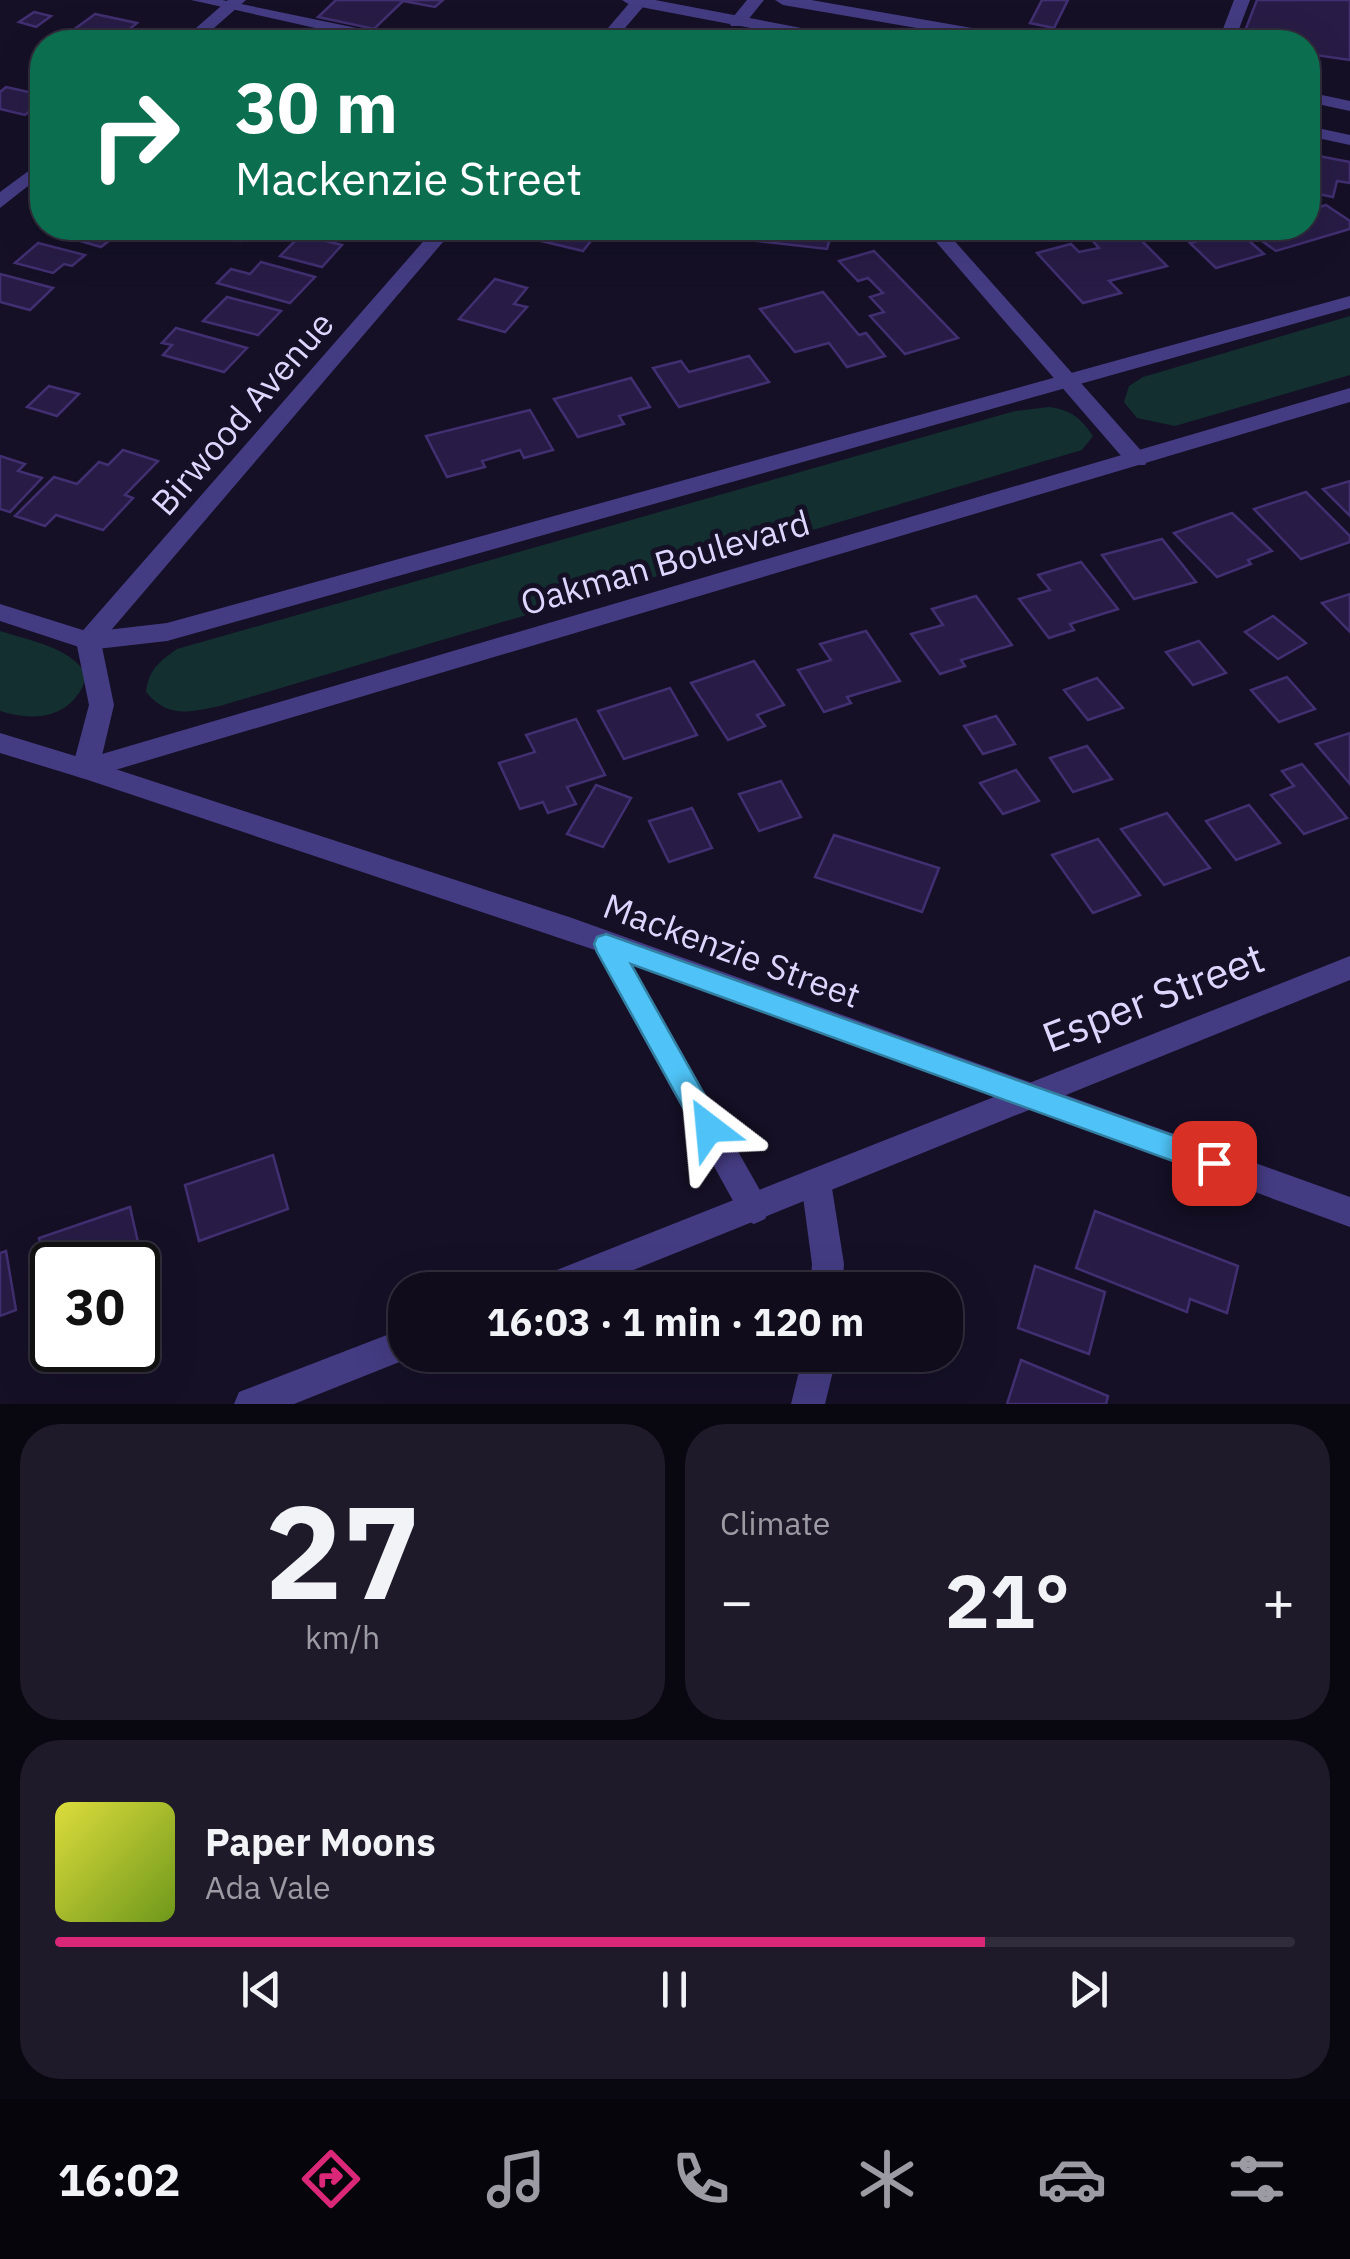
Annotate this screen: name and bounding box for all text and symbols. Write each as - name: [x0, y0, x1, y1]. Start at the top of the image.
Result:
- text: 30 m: [235, 61, 398, 152]
- icon: right: [70, 70, 200, 200]
- text: Mackenzie Street: [235, 149, 582, 207]
- street label: Birwood Avenue: [141, 301, 343, 525]
- street label: Oakman Boulevard: [515, 499, 815, 625]
- street label: Mackenzie Street: [597, 882, 867, 1018]
- street label: Esper Street: [1034, 930, 1272, 1064]
- position arrow: [657, 1076, 761, 1180]
- pin: [1172, 1121, 1257, 1206]
- icon: arrive: [1187, 1136, 1242, 1191]
- speed limit sign: 30: [30, 1242, 160, 1372]
- text: 16:03 · 1 min · 120 m: [487, 1297, 864, 1346]
- text: 27: [264, 1466, 421, 1635]
- text: Climate: [720, 1502, 830, 1544]
- text: 21°: [945, 1551, 1070, 1649]
- text: −: [720, 1565, 753, 1636]
- text: +: [1262, 1565, 1295, 1636]
- text: km/h: [305, 1616, 380, 1658]
- text: Paper Moons: [205, 1817, 436, 1866]
- text: Ada Vale: [205, 1866, 331, 1908]
- icon: previous: [234, 1962, 289, 2017]
- icon: pause: [647, 1962, 702, 2017]
- icon: next: [1061, 1962, 1116, 2017]
- icon: directions: [296, 2144, 366, 2214]
- icon: music: [481, 2144, 551, 2214]
- icon: phone: [666, 2144, 736, 2214]
- icon: climate: [852, 2144, 922, 2214]
- icon: car: [1037, 2144, 1107, 2214]
- icon: filters: [1222, 2144, 1292, 2214]
- text: 16:02: [58, 2150, 181, 2208]

